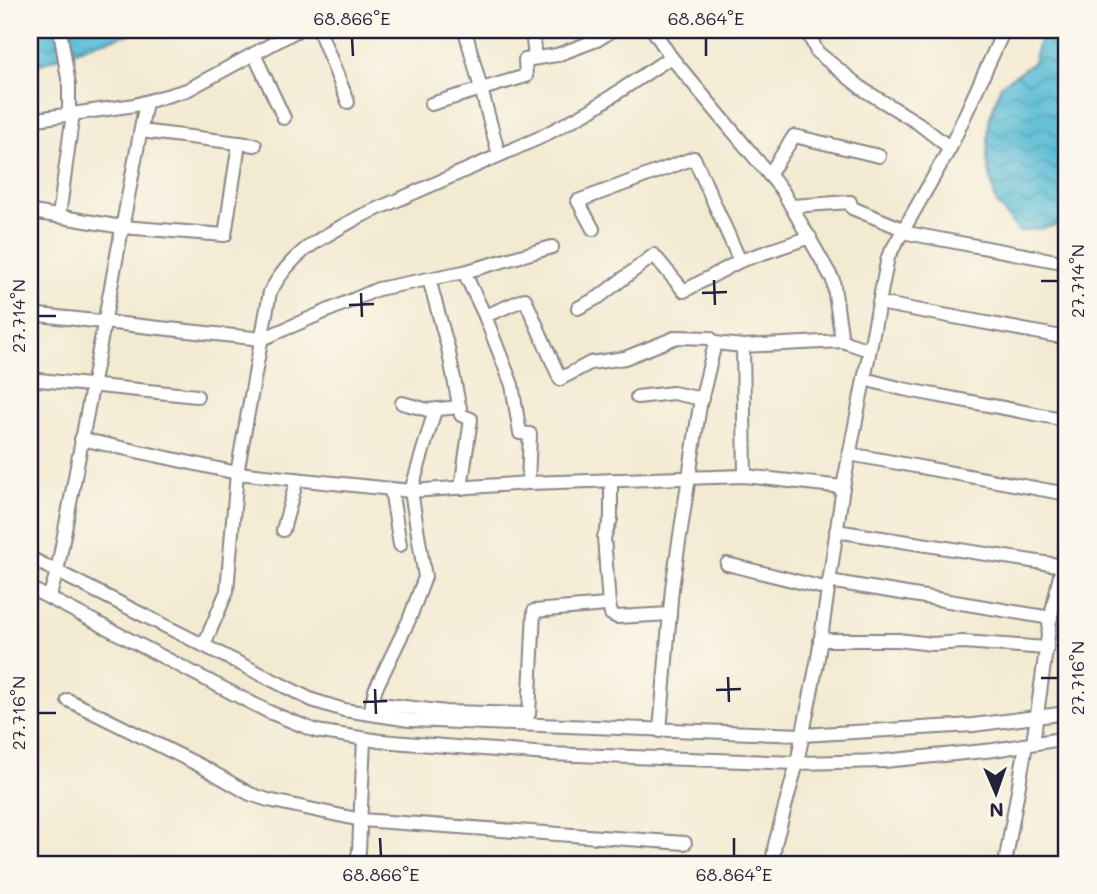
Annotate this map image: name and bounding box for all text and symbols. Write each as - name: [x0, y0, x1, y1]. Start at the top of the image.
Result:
- text: 68.866°E: [314, 6, 390, 30]
- text: 68.864°E: [668, 6, 744, 30]
- text: 27.714°N: [1065, 244, 1089, 318]
- text: 27.714°N: [6, 279, 30, 353]
- text: 27.716°N: [1065, 641, 1089, 715]
- text: 27.716°N: [6, 676, 30, 750]
- north arrow: [960, 758, 1030, 828]
- text: N: [989, 798, 1004, 823]
- text: 68.866°E: [343, 862, 419, 886]
- text: 68.864°E: [696, 862, 772, 886]

